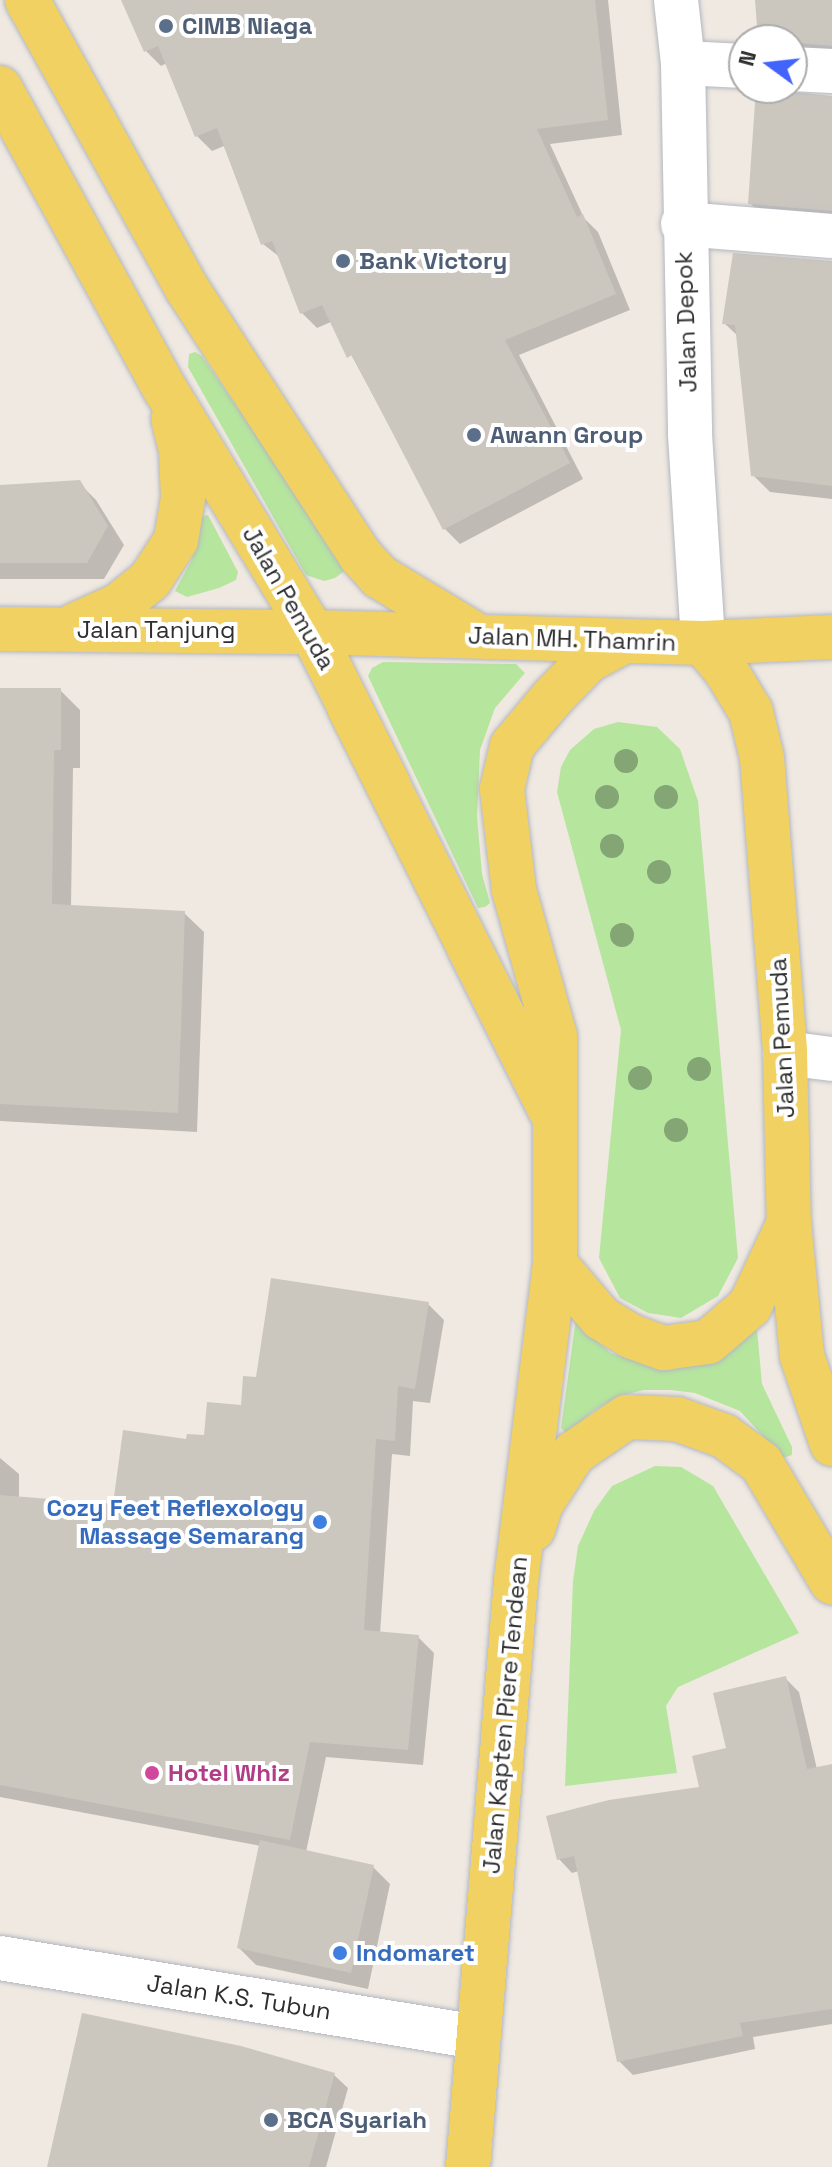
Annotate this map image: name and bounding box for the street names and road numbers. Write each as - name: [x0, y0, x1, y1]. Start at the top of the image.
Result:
- street label: Jalan Depok: [669, 251, 703, 393]
- street label: Jalan Pemuda: [236, 521, 342, 675]
- street label: Jalan Tanjung: [76, 616, 236, 644]
- street label: Jalan MH. Thamrin: [467, 621, 677, 657]
- street label: Jalan Pemuda: [763, 957, 801, 1119]
- street label: Jalan Kapten Piere Tendean: [477, 1555, 533, 1875]
- street label: Jalan K.S. Tubun: [144, 1968, 334, 2026]

